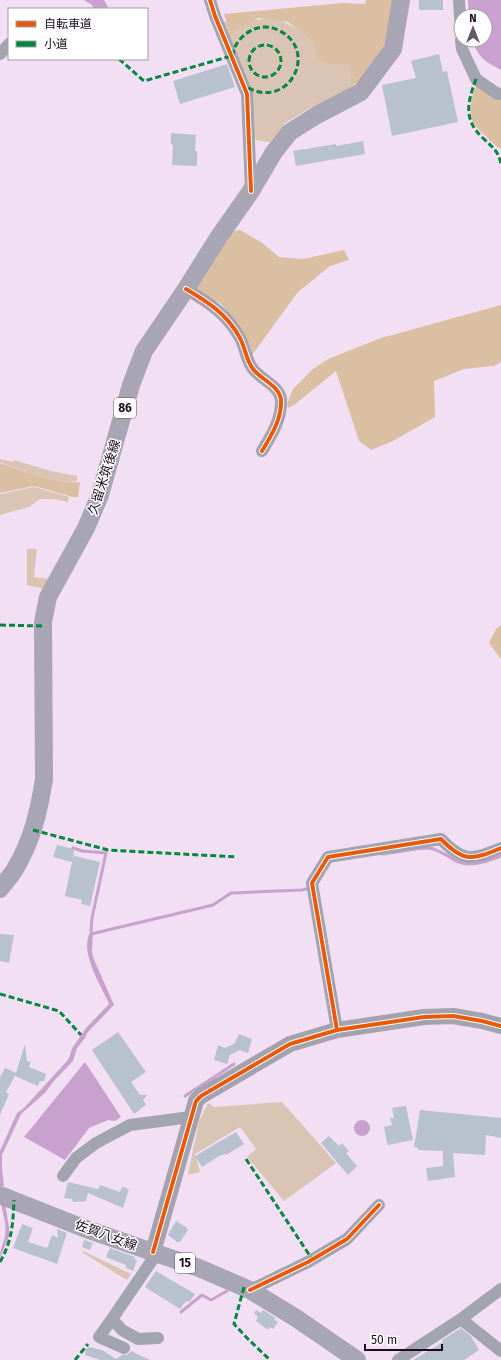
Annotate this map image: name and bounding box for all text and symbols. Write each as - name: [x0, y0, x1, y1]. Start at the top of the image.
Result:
- legend: [8, 8, 148, 60]
- north arrow: [453, 8, 493, 48]
- text: N: [469, 12, 477, 25]
- text: 自転車道: [44, 17, 92, 31]
- text: 小道: [44, 37, 68, 51]
- road number: 86: [114, 398, 136, 418]
- street label: 久留米筑後線: [85, 438, 123, 516]
- street label: 佐賀八女線: [73, 1217, 139, 1253]
- road number: 15: [175, 1253, 195, 1273]
- scale bar: [365, 1326, 442, 1352]
- text: 50 m: [371, 1333, 397, 1347]

